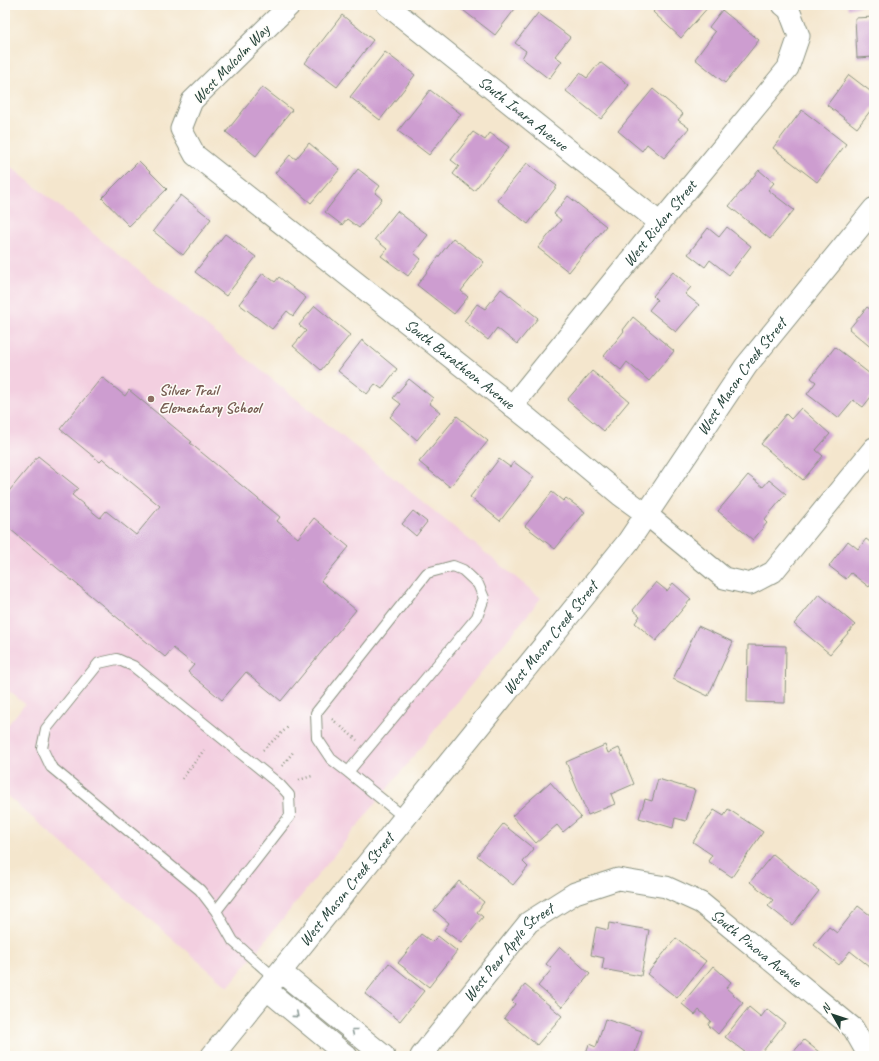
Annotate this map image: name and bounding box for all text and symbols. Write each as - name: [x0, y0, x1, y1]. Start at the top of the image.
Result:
- street label: West Malcolm Way: [188, 19, 275, 108]
- street label: South Inara Avenue: [474, 72, 573, 157]
- street label: West Rickon Street: [619, 175, 702, 271]
- street label: West Mason Creek Street: [692, 312, 793, 439]
- street label: South Baratheon Avenue: [401, 315, 520, 415]
- place label: Silver Trail Elementary School: [159, 380, 264, 418]
- marker: Silver Trail Elementary School: [146, 394, 156, 404]
- street label: West Mason Creek Street: [499, 575, 604, 699]
- street label: West Mason Creek Street: [295, 827, 400, 950]
- street label: West Pear Apple Street: [459, 897, 560, 1006]
- street label: South Pinova Avenue: [707, 905, 807, 993]
- north arrow: [813, 995, 853, 1035]
- text: N: [818, 1000, 834, 1016]
- one-way arrow: [292, 1010, 299, 1017]
- one-way arrow: [351, 1029, 359, 1036]

